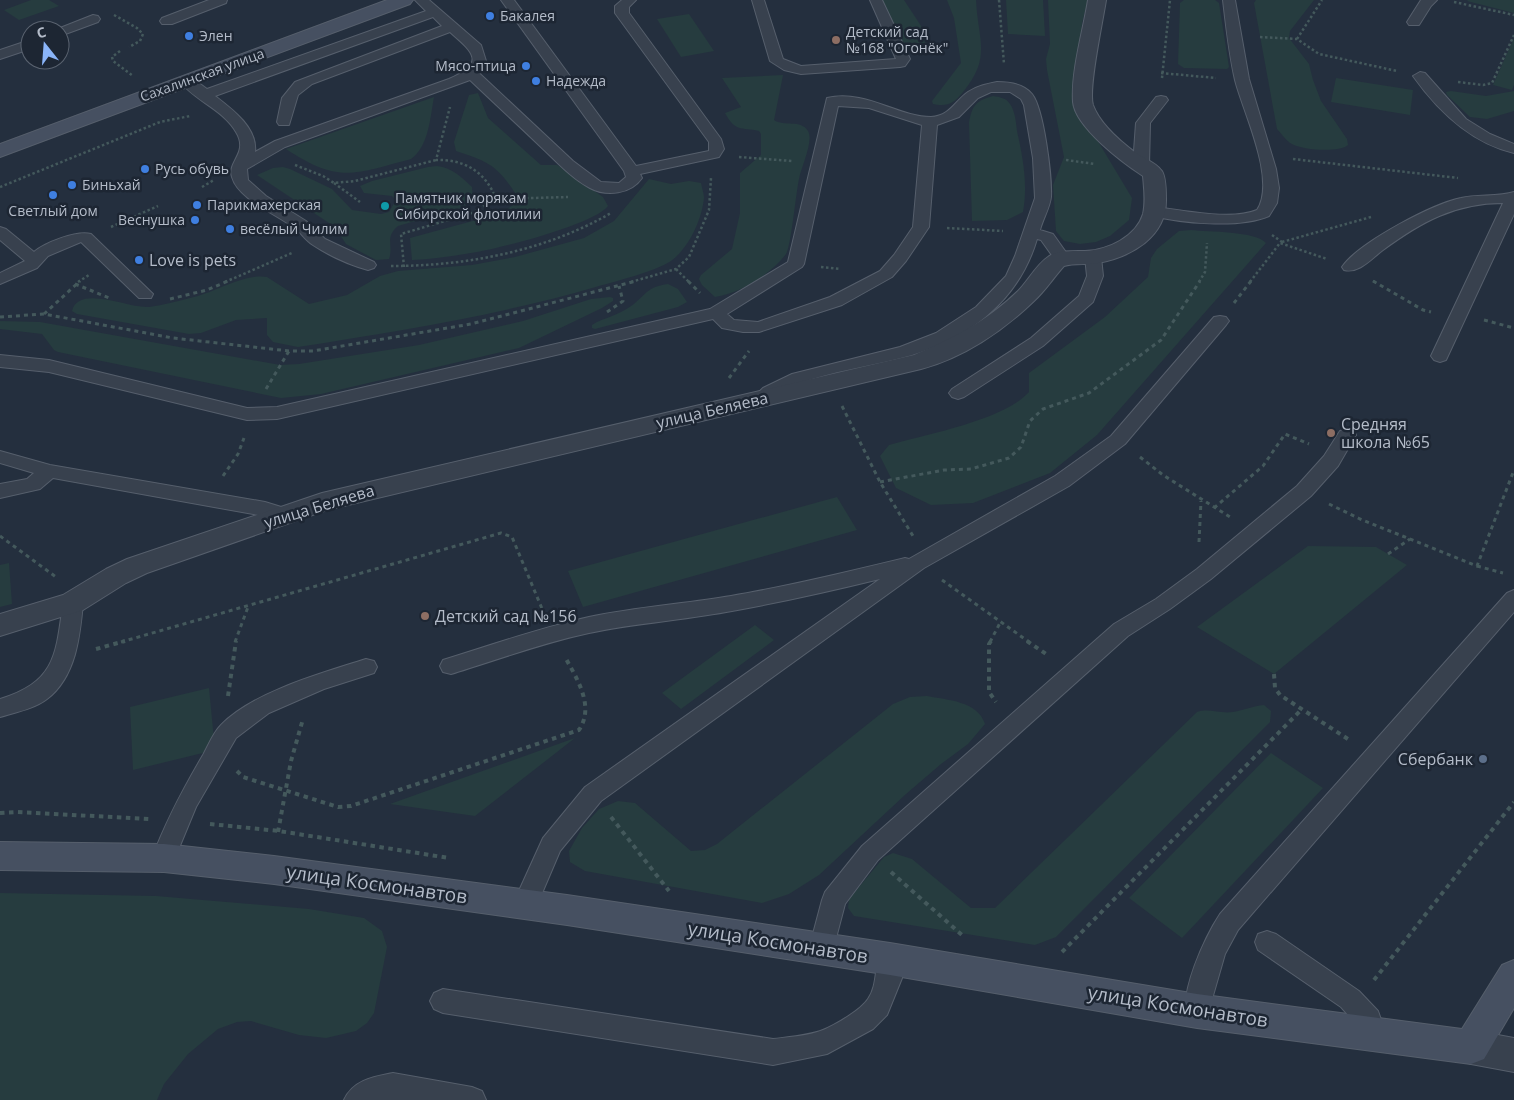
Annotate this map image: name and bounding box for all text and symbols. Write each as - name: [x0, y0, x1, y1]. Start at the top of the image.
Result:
- place label: Бакалея: [500, 6, 555, 25]
- marker: Бакалея: [484, 10, 496, 22]
- north arrow: [20, 20, 70, 70]
- text: С: [34, 22, 48, 42]
- place label: Детский сад №168 "Огонёк": [846, 22, 948, 57]
- place label: Элен: [199, 26, 233, 45]
- marker: Элен: [183, 30, 195, 42]
- marker: Детский сад №168 "Огонёк": [830, 34, 842, 46]
- street label: Сахалинская улица: [137, 43, 267, 106]
- place label: Мясо-птица: [435, 56, 516, 75]
- marker: Мясо-птица: [520, 60, 532, 72]
- place label: Надежда: [546, 71, 606, 90]
- marker: Надежда: [530, 75, 542, 87]
- place label: Русь обувь: [155, 159, 229, 178]
- marker: Русь обувь: [139, 163, 151, 175]
- place label: Биньхай: [82, 175, 141, 194]
- marker: Биньхай: [66, 179, 78, 191]
- place label: Памятник морякам Сибирской флотилии: [395, 188, 541, 223]
- marker: Светлый дом: [47, 189, 59, 201]
- place label: Парикмахерская: [207, 195, 321, 214]
- marker: Парикмахерская: [191, 199, 203, 211]
- marker: Памятник морякам Сибирской флотилии: [379, 200, 391, 212]
- place label: Светлый дом: [8, 201, 98, 220]
- place label: Веснушка: [118, 210, 185, 229]
- marker: Веснушка: [189, 214, 201, 226]
- place label: весёлый Чилим: [240, 219, 348, 238]
- marker: весёлый Чилим: [224, 223, 236, 235]
- place label: Love is pets: [149, 249, 236, 271]
- marker: Love is pets: [133, 254, 145, 266]
- street label: улица Беляева: [654, 386, 770, 434]
- place label: Средняя школа №65: [1341, 413, 1430, 453]
- marker: Средняя школа №65: [1325, 427, 1337, 439]
- street label: улица Беляева: [261, 479, 377, 533]
- place label: Детский сад №156: [435, 605, 577, 627]
- marker: Детский сад №156: [419, 610, 431, 622]
- place label: Сбербанк: [1398, 748, 1474, 770]
- marker: Сбербанк: [1477, 753, 1489, 765]
- street label: улица Космонавтов: [285, 858, 469, 910]
- street label: улица Космонавтов: [686, 915, 870, 969]
- street label: улица Космонавтов: [1086, 979, 1270, 1033]

